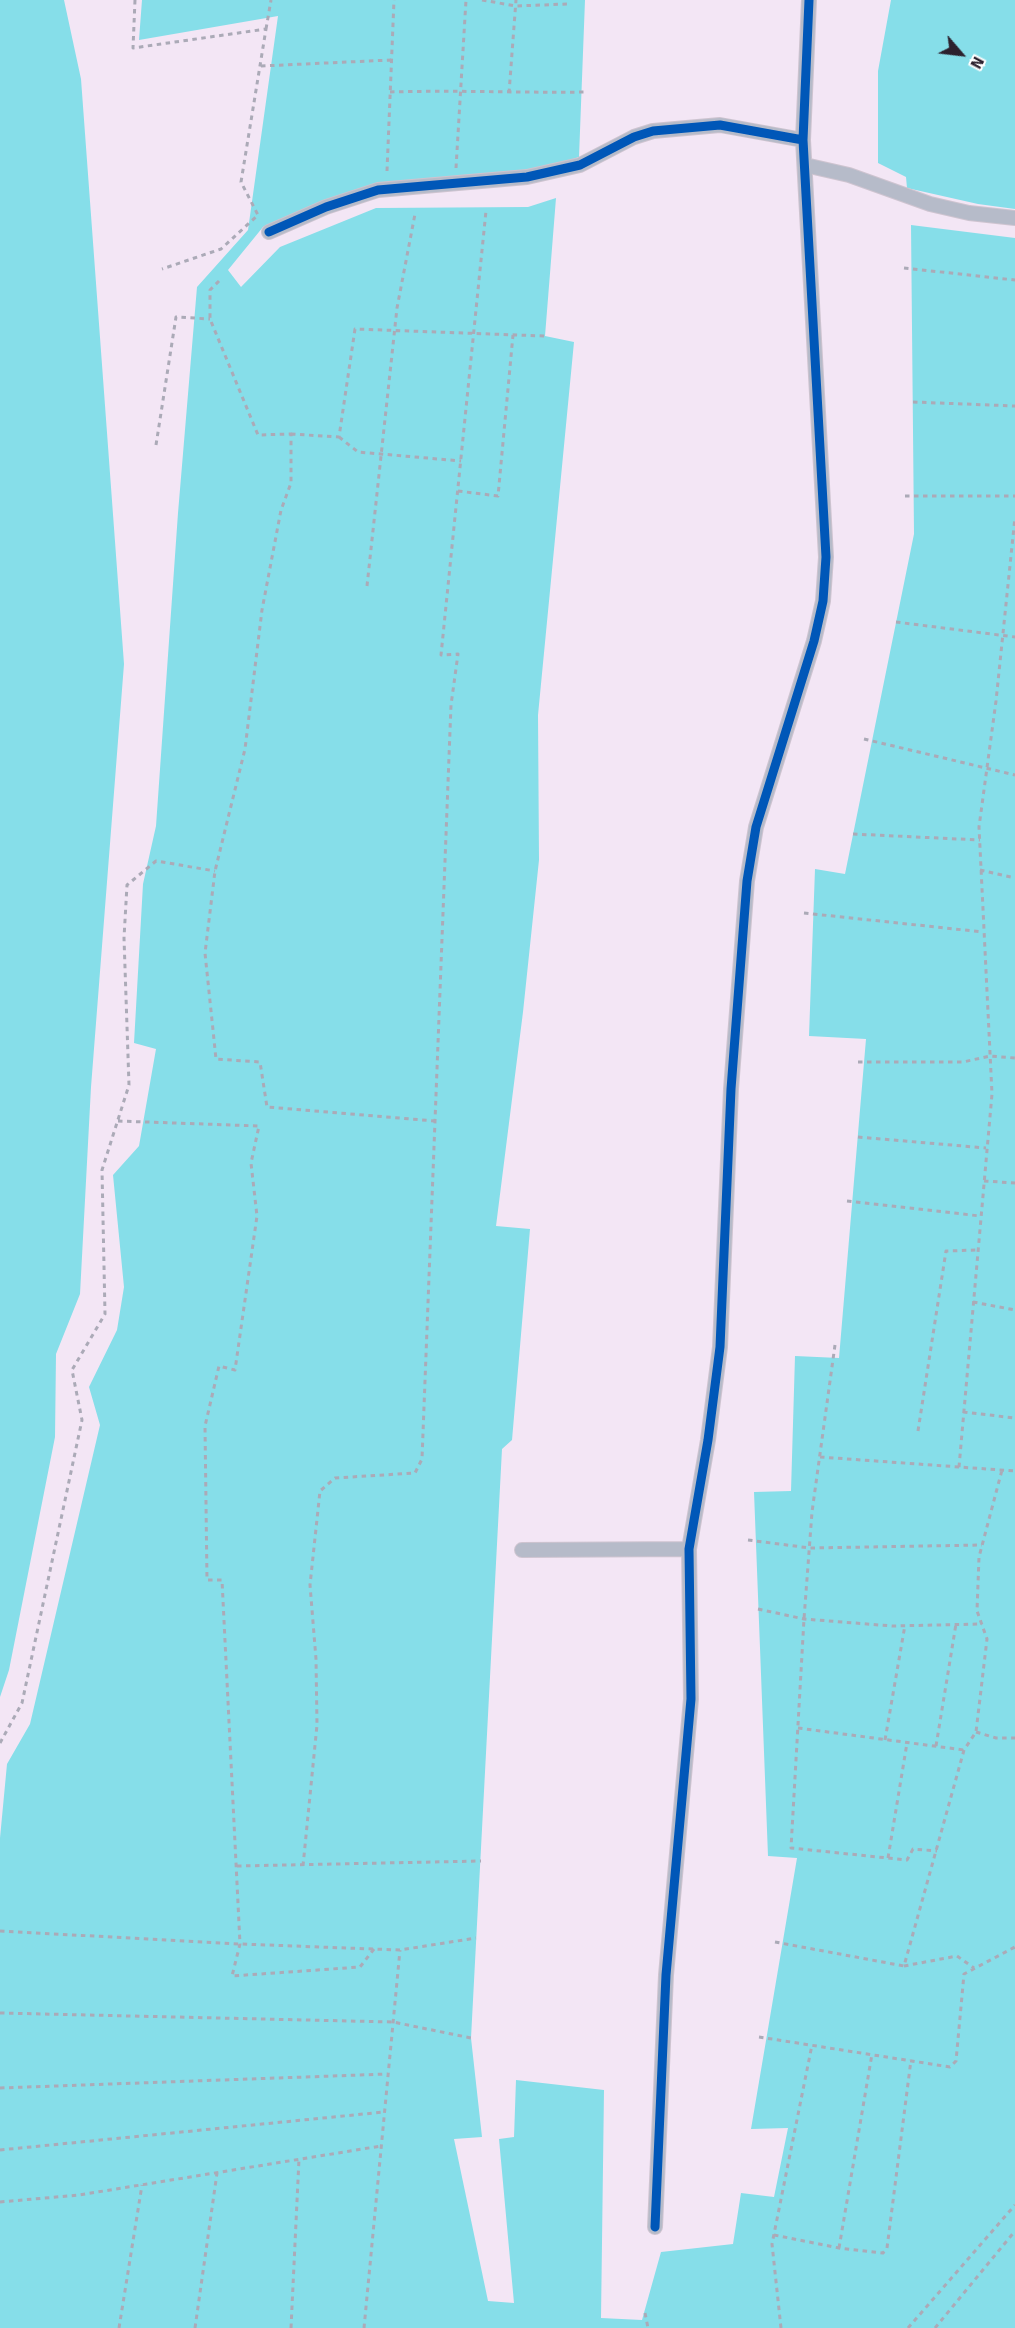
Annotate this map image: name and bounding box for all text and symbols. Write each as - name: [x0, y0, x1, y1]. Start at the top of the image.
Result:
- north arrow: [931, 24, 991, 84]
- text: N: [965, 53, 988, 72]

